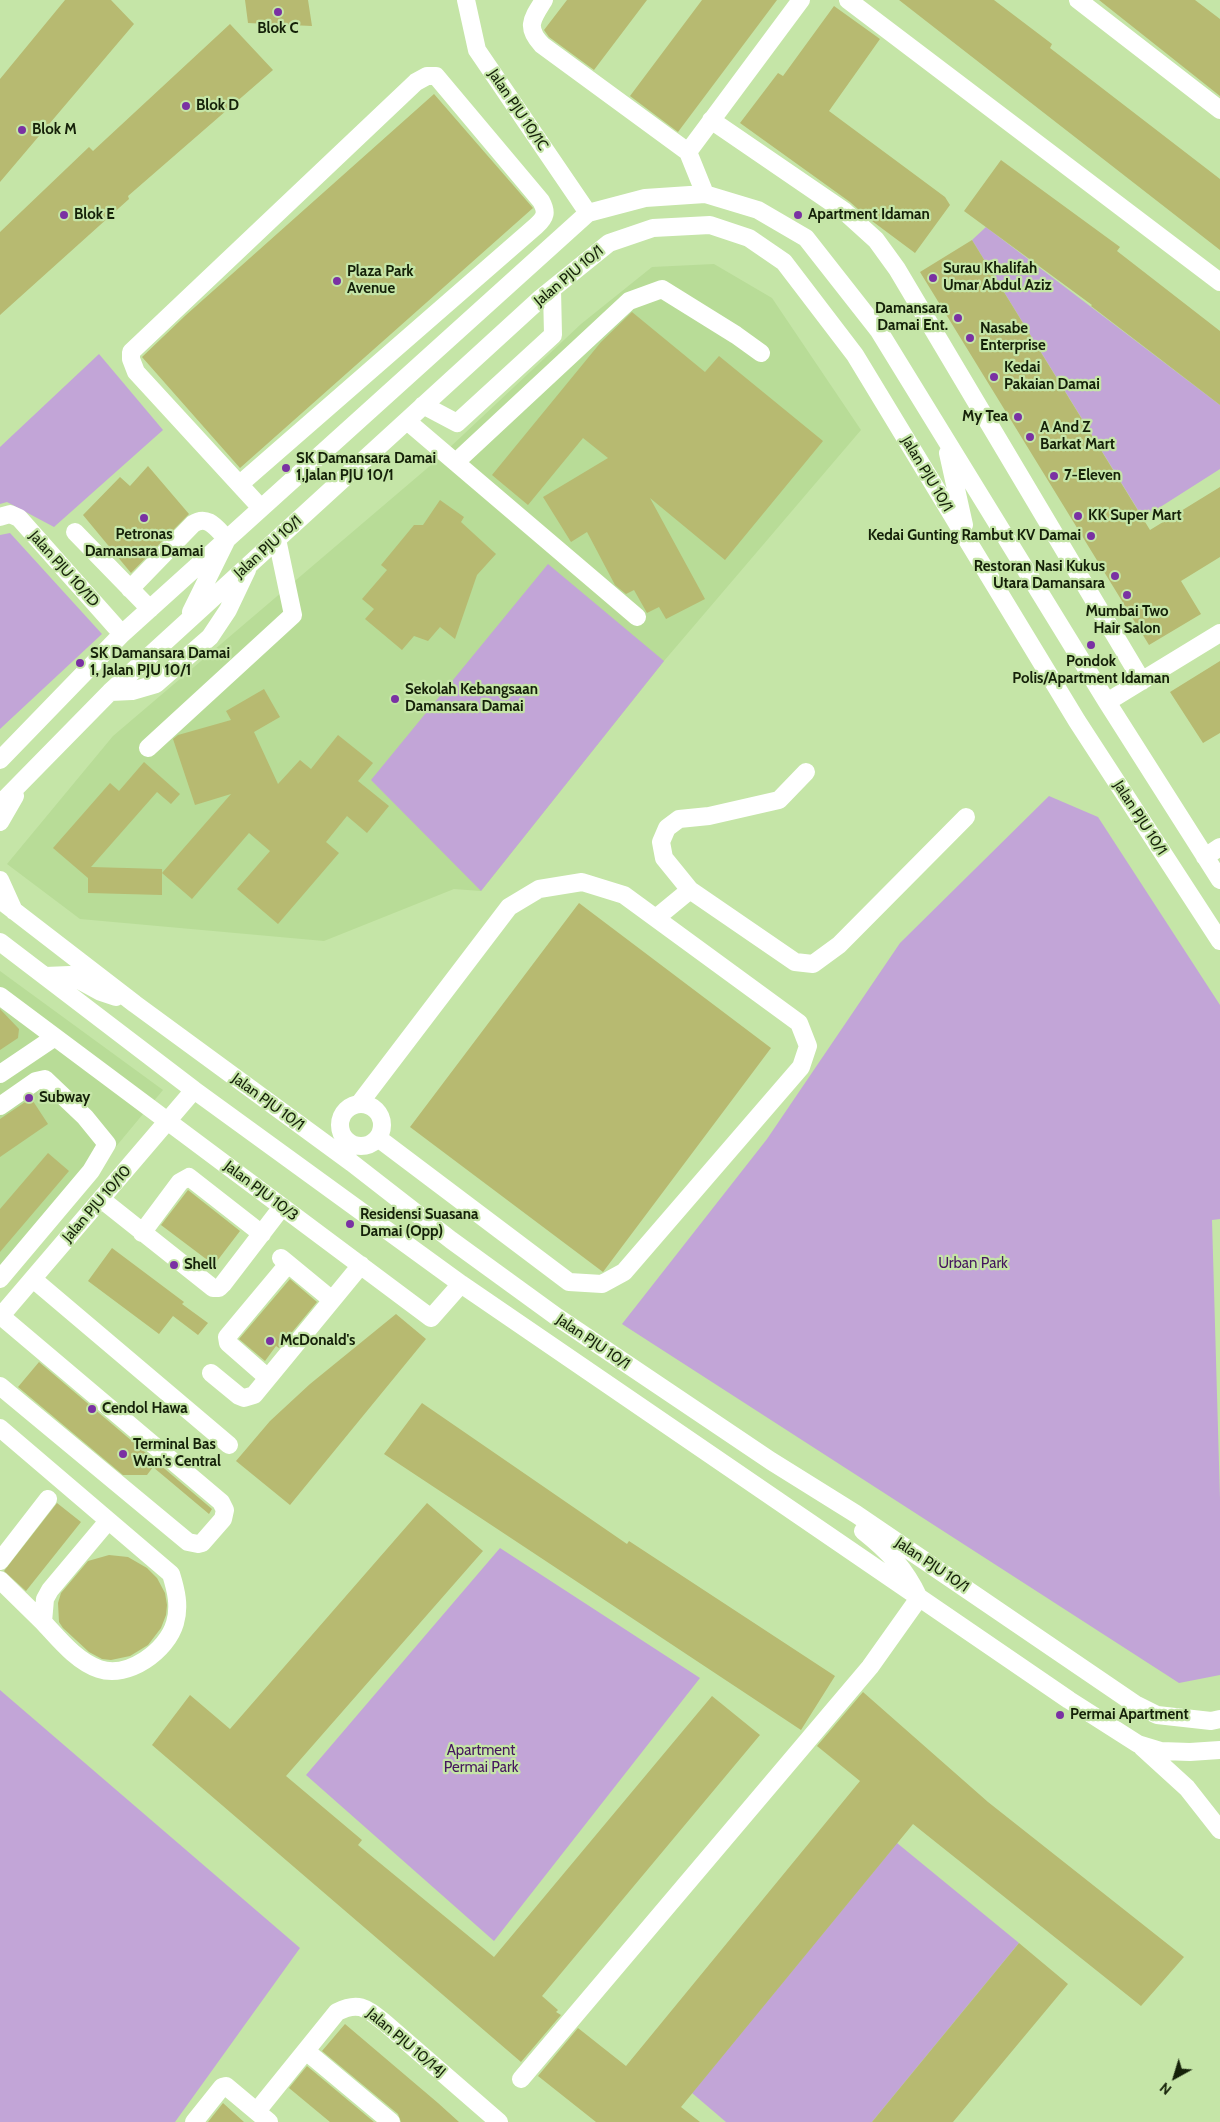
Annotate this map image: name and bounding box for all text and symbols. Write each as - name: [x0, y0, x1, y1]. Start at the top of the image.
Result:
- marker: Blok C: [272, 6, 284, 18]
- place label: Blok C: [257, 20, 299, 38]
- street label: Jalan PJU 10/1C: [484, 66, 552, 154]
- place label: Blok D: [196, 97, 239, 115]
- marker: Blok D: [180, 100, 192, 112]
- place label: Blok M: [32, 121, 77, 139]
- marker: Blok M: [16, 124, 28, 136]
- place label: Blok E: [74, 206, 115, 224]
- place label: Apartment Idaman: [808, 206, 930, 224]
- marker: Blok E: [58, 209, 70, 221]
- marker: Apartment Idaman: [792, 209, 804, 221]
- street label: Jalan PJU 10/1: [531, 242, 607, 310]
- place label: Surau Khalifah Umar Abdul Aziz: [943, 260, 1052, 295]
- place label: Plaza Park Avenue: [347, 263, 414, 298]
- marker: Surau Khalifah Umar Abdul Aziz: [927, 272, 939, 284]
- marker: Plaza Park Avenue: [331, 275, 343, 287]
- place label: Damansara Damai Ent.: [875, 300, 948, 335]
- marker: Damansara Damai Ent.: [952, 312, 964, 324]
- place label: Nasabe Enterprise: [980, 320, 1046, 355]
- marker: Nasabe Enterprise: [964, 332, 976, 344]
- place label: Kedai Pakaian Damai: [1004, 359, 1100, 394]
- marker: Kedai Pakaian Damai: [988, 371, 1000, 383]
- place label: My Tea: [962, 408, 1008, 426]
- marker: My Tea: [1012, 411, 1024, 423]
- place label: A And Z Barkat Mart: [1040, 419, 1115, 454]
- marker: A And Z Barkat Mart: [1024, 431, 1036, 443]
- street label: Jalan PJU 10/1: [897, 433, 957, 515]
- place label: SK Damansara Damai 1,Jalan PJU 10/1: [296, 450, 436, 485]
- marker: SK Damansara Damai 1,Jalan PJU 10/1: [280, 462, 292, 474]
- place label: 7-Eleven: [1064, 467, 1121, 485]
- marker: 7-Eleven: [1048, 470, 1060, 482]
- place label: KK Super Mart: [1088, 507, 1182, 525]
- marker: KK Super Mart: [1072, 510, 1084, 522]
- marker: Petronas Damansara Damai: [138, 512, 150, 524]
- street label: Jalan PJU 10/1: [230, 512, 306, 582]
- place label: Petronas Damansara Damai: [85, 526, 203, 561]
- street label: Jalan PJU 10/1D: [25, 527, 103, 611]
- place label: Kedai Gunting Rambut KV Damai: [868, 527, 1081, 545]
- marker: Kedai Gunting Rambut KV Damai: [1085, 530, 1097, 542]
- place label: Restoran Nasi Kukus Utara Damansara: [974, 558, 1105, 593]
- marker: Restoran Nasi Kukus Utara Damansara: [1109, 570, 1121, 582]
- marker: Mumbai Two Hair Salon: [1121, 589, 1133, 601]
- place label: Mumbai Two Hair Salon: [1085, 603, 1169, 638]
- marker: Pondok Polis/Apartment Idaman: [1085, 639, 1097, 651]
- place label: SK Damansara Damai 1, Jalan PJU 10/1: [90, 645, 230, 680]
- place label: Pondok Polis/Apartment Idaman: [1012, 653, 1170, 688]
- marker: SK Damansara Damai 1, Jalan PJU 10/1: [74, 657, 86, 669]
- place label: Sekolah Kebangsaan Damansara Damai: [405, 681, 538, 716]
- marker: Sekolah Kebangsaan Damansara Damai: [389, 693, 401, 705]
- street label: Jalan PJU 10/1: [1109, 777, 1171, 859]
- street label: Jalan PJU 10/1: [228, 1070, 308, 1134]
- place label: Subway: [39, 1089, 90, 1107]
- marker: Subway: [23, 1092, 35, 1104]
- street label: Jalan PJU 10/3: [220, 1157, 302, 1225]
- street label: Jalan PJU 10/10: [59, 1162, 135, 1246]
- place label: Residensi Suasana Damai (Opp): [360, 1206, 479, 1241]
- marker: Residensi Suasana Damai (Opp): [344, 1218, 356, 1230]
- park label: Urban Park: [938, 1255, 1008, 1273]
- place label: Shell: [184, 1256, 216, 1274]
- marker: Shell: [168, 1259, 180, 1271]
- street label: Jalan PJU 10/1: [553, 1311, 633, 1373]
- place label: McDonald's: [280, 1332, 355, 1350]
- marker: McDonald's: [264, 1335, 276, 1347]
- place label: Cendol Hawa: [102, 1400, 188, 1418]
- marker: Cendol Hawa: [86, 1403, 98, 1415]
- place label: Terminal Bas Wan's Central: [133, 1436, 221, 1471]
- marker: Terminal Bas Wan's Central: [117, 1448, 129, 1460]
- street label: Jalan PJU 10/1: [892, 1534, 972, 1596]
- place label: Permai Apartment: [1070, 1706, 1189, 1724]
- marker: Permai Apartment: [1054, 1709, 1066, 1721]
- park label: Apartment Permai Park: [444, 1742, 518, 1777]
- street label: Jalan PJU 10/14J: [363, 2005, 449, 2081]
- north arrow: [1150, 2052, 1200, 2102]
- text: N: [1156, 2079, 1175, 2099]

